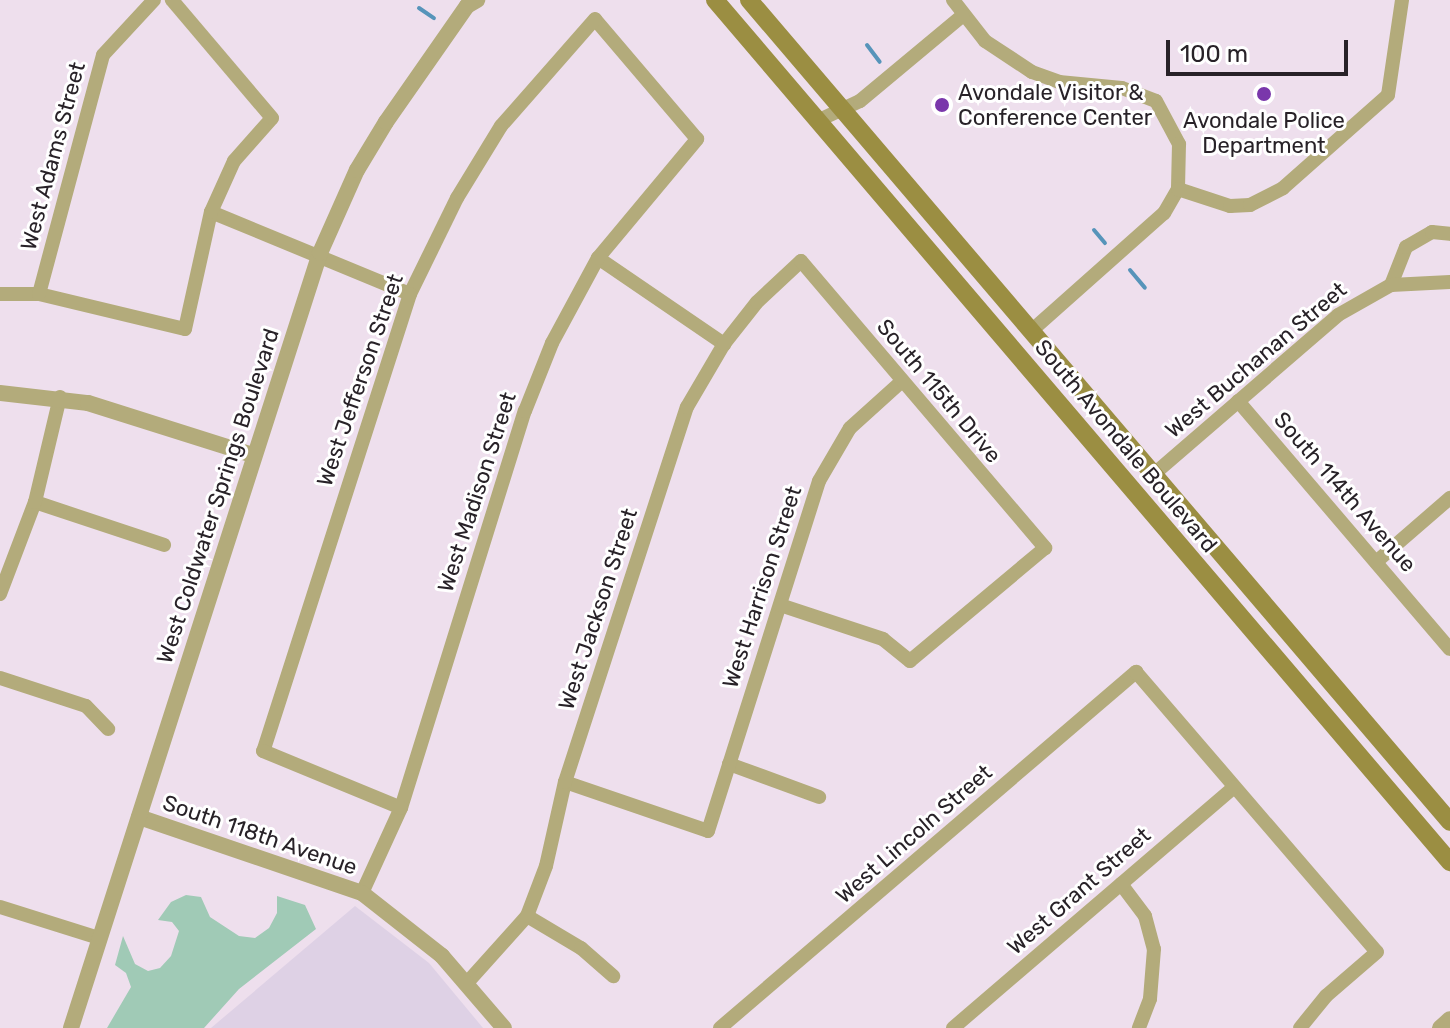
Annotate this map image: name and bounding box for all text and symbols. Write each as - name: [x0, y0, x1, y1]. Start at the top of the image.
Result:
- scale bar: [1170, 24, 1352, 74]
- text: 100 m: [1180, 40, 1248, 68]
- street label: West Adams Street: [15, 59, 91, 253]
- place label: Avondale Visitor & Conference Center: [958, 79, 1152, 130]
- marker: Avondale Police Department: [1255, 85, 1273, 103]
- marker: Avondale Visitor & Conference Center: [933, 96, 951, 114]
- place label: Avondale Police Department: [1183, 107, 1345, 158]
- street label: West Jefferson Street: [311, 270, 409, 490]
- street label: West Buchanan Street: [1160, 277, 1352, 443]
- street label: South 115th Drive: [871, 314, 1007, 468]
- street label: West Coldwater Springs Boulevard: [151, 325, 285, 667]
- street label: South Avondale Boulevard: [1029, 334, 1223, 558]
- street label: West Madison Street: [432, 389, 522, 595]
- street label: South 114th Avenue: [1268, 406, 1422, 578]
- street label: West Harrison Street: [717, 483, 807, 691]
- street label: West Jackson Street: [553, 505, 643, 713]
- street label: West Lincoln Street: [831, 759, 997, 909]
- street label: South 118th Avenue: [159, 789, 361, 881]
- street label: West Grant Street: [1002, 822, 1156, 960]

